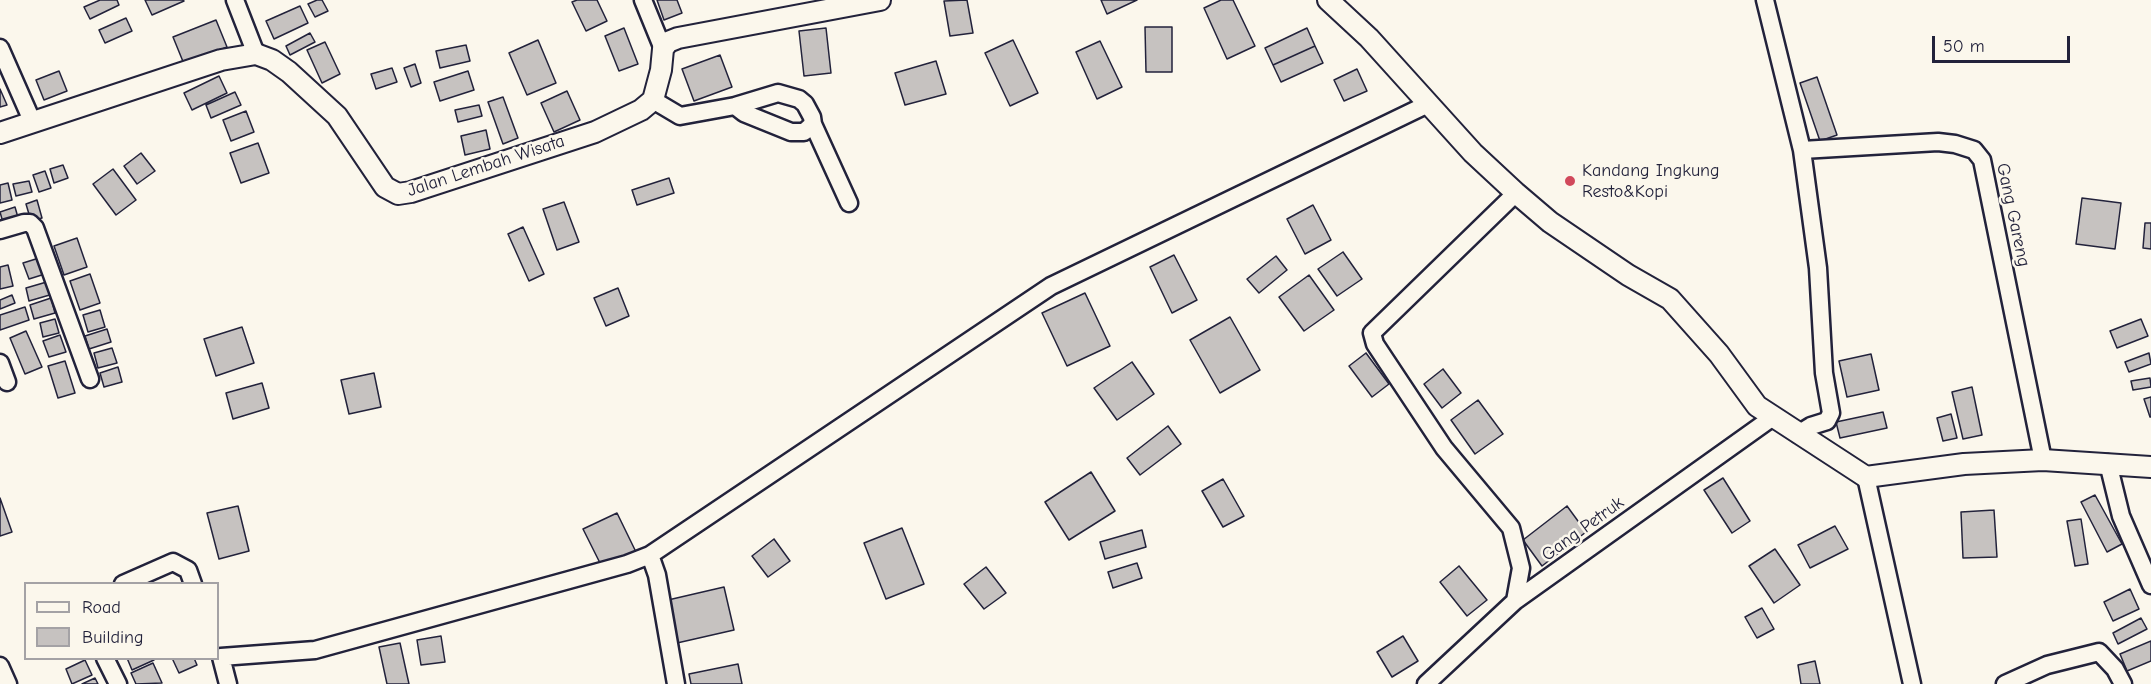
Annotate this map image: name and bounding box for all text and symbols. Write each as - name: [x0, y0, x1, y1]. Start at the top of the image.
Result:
- scale bar: [1935, 24, 2073, 62]
- text: 50 m: [1943, 36, 1985, 57]
- street label: Jalan Lembah Wisata: [405, 130, 567, 202]
- place label: Kandang Ingkung Resto&Kopi: [1582, 160, 1720, 202]
- street label: Gang Gareng: [1992, 161, 2034, 269]
- marker: Kandang Ingkung Resto&Kopi: [1563, 174, 1577, 188]
- street label: Gang Petruk: [1538, 492, 1628, 566]
- legend: [24, 582, 219, 660]
- text: Road: [82, 597, 121, 618]
- text: Building: [82, 627, 144, 648]

